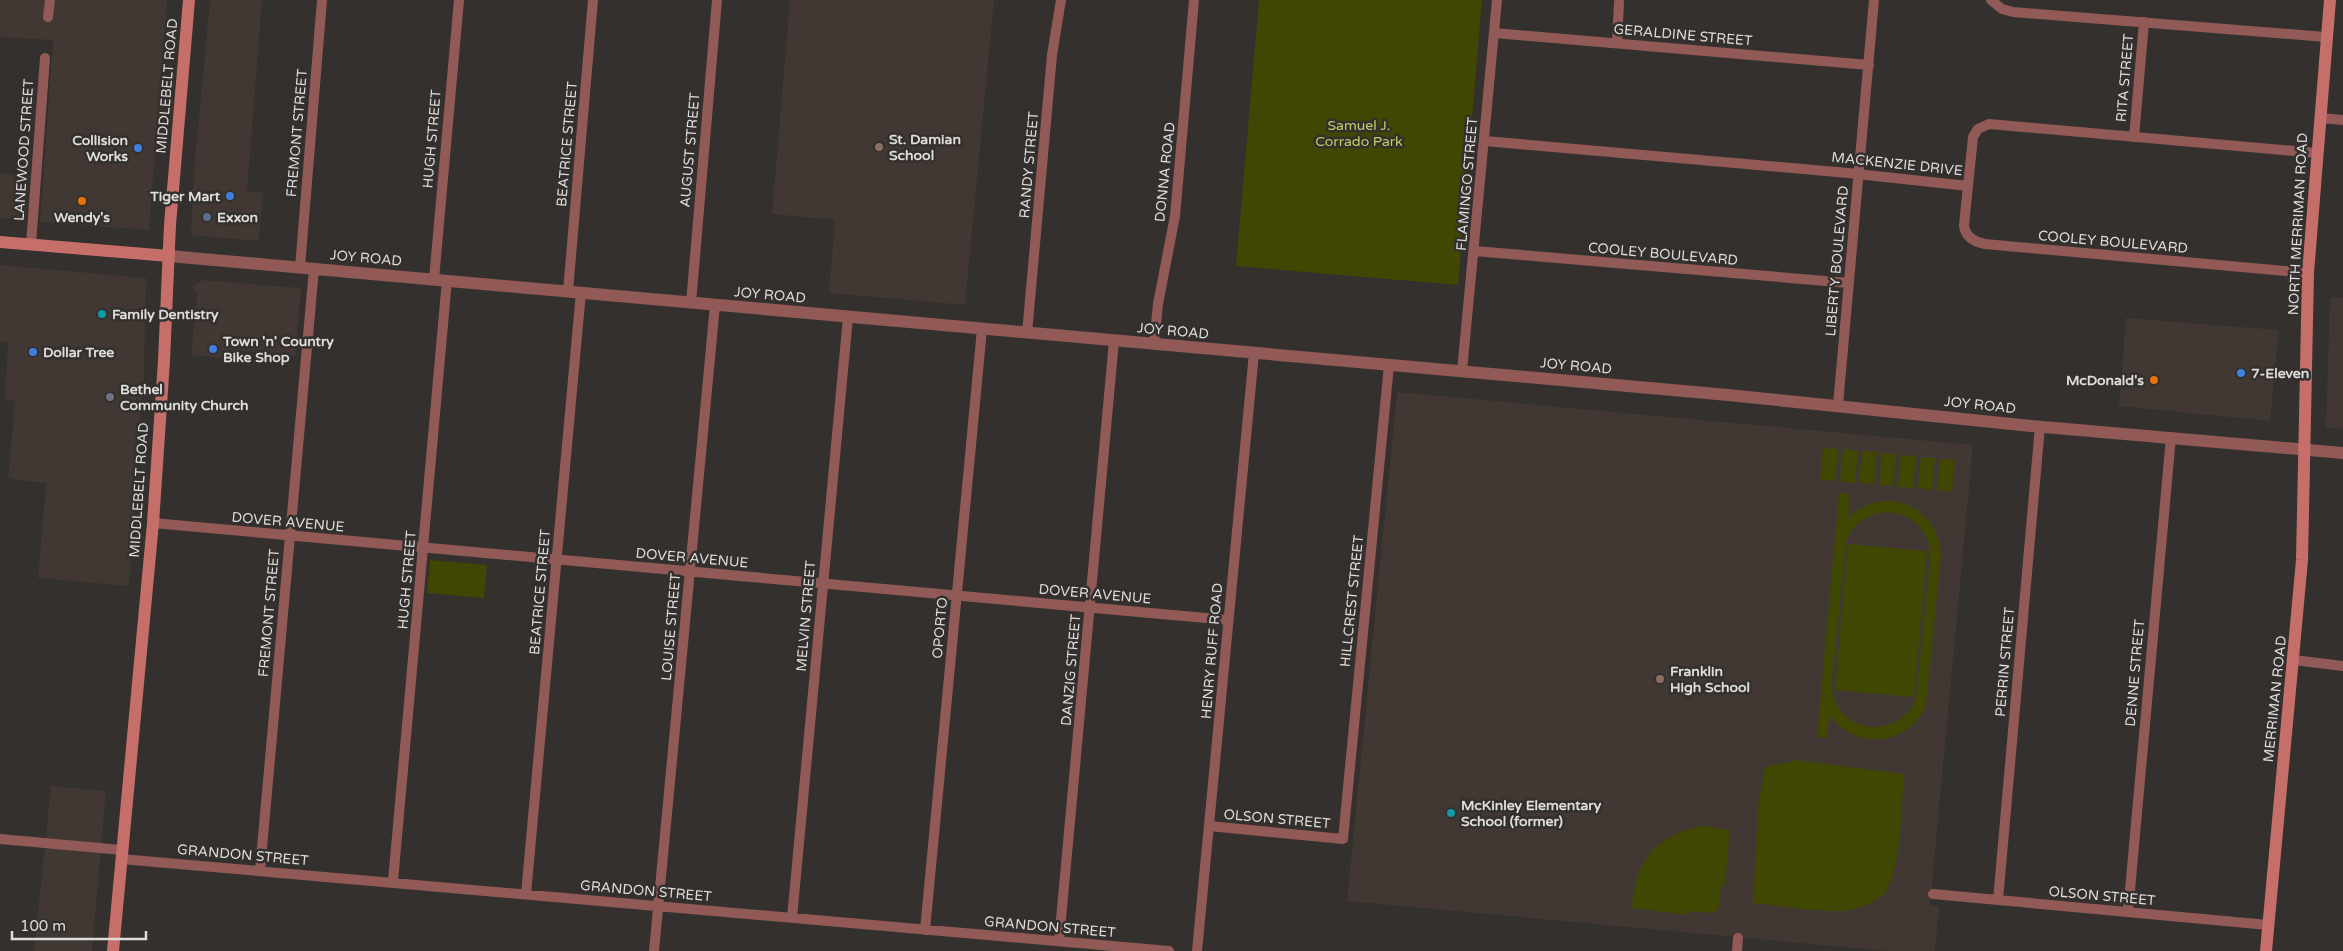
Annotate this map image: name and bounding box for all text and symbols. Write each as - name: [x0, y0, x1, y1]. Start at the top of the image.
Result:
- street label: MIDDLEBELT ROAD: [153, 18, 181, 154]
- street label: GERALDINE STREET: [1613, 20, 1754, 50]
- street label: RITA STREET: [2113, 33, 2137, 123]
- street label: FREMONT STREET: [283, 68, 311, 198]
- street label: LANEWOOD STREET: [11, 78, 37, 222]
- street label: BEATRICE STREET: [553, 80, 581, 208]
- street label: HUGH STREET: [419, 88, 445, 189]
- street label: AUGUST STREET: [677, 91, 704, 208]
- street label: RANDY STREET: [1016, 110, 1042, 219]
- street label: FLAMINGO STREET: [1453, 116, 1481, 252]
- park label: Samuel J. Corrado Park: [1315, 117, 1403, 150]
- street label: DONNA ROAD: [1151, 121, 1179, 223]
- place label: St. Damian School: [889, 131, 961, 164]
- place label: Collision Works: [72, 132, 128, 165]
- street label: NORTH MERRIMAN ROAD: [2285, 132, 2311, 316]
- marker: St. Damian School: [873, 141, 885, 153]
- marker: Collision Works: [132, 142, 144, 154]
- street label: MACKENZIE DRIVE: [1831, 149, 1963, 179]
- street label: LIBERTY BOULEVARD: [1822, 185, 1852, 337]
- place label: Tiger Mart: [149, 188, 221, 205]
- marker: Tiger Mart: [224, 190, 236, 202]
- marker: Wendy's: [76, 195, 88, 207]
- place label: Wendy's: [54, 209, 110, 226]
- place label: Exxon: [217, 209, 258, 226]
- marker: Exxon: [201, 211, 213, 223]
- street label: COOLEY BOULEVARD: [2037, 227, 2189, 257]
- street label: COOLEY BOULEVARD: [1587, 239, 1739, 269]
- street label: JOY ROAD: [329, 246, 403, 270]
- street label: JOY ROAD: [733, 283, 807, 307]
- place label: Family Dentistry: [112, 306, 219, 323]
- marker: Family Dentistry: [96, 308, 108, 320]
- street label: JOY ROAD: [1136, 319, 1210, 343]
- place label: Town 'n' Country Bike Shop: [222, 333, 334, 366]
- marker: Town 'n' Country Bike Shop: [207, 343, 219, 355]
- place label: Dollar Tree: [43, 344, 114, 361]
- marker: Dollar Tree: [27, 346, 39, 358]
- street label: JOY ROAD: [1539, 354, 1613, 378]
- place label: 7-Eleven: [2251, 365, 2309, 382]
- marker: 7-Eleven: [2235, 367, 2247, 379]
- place label: McDonald's: [2066, 372, 2144, 389]
- marker: McDonald's: [2148, 374, 2160, 386]
- place label: Bethel Community Church: [120, 381, 249, 414]
- marker: Bethel Community Church: [104, 391, 116, 403]
- street label: JOY ROAD: [1943, 393, 2017, 417]
- street label: MIDDLEBELT ROAD: [126, 422, 152, 558]
- street label: DOVER AVENUE: [231, 509, 345, 535]
- street label: BEATRICE STREET: [526, 528, 554, 656]
- street label: HUGH STREET: [394, 529, 420, 630]
- street label: HILLCREST STREET: [1337, 534, 1367, 668]
- street label: DOVER AVENUE: [635, 545, 749, 571]
- street label: FREMONT STREET: [255, 548, 283, 678]
- street label: MELVIN STREET: [793, 559, 819, 672]
- street label: LOUISE STREET: [658, 572, 684, 682]
- street label: DOVER AVENUE: [1038, 581, 1152, 607]
- street label: HENRY RUFF ROAD: [1198, 582, 1226, 720]
- street label: OPORTO: [929, 597, 951, 659]
- street label: PERRIN STREET: [1992, 606, 2018, 718]
- street label: DANZIG STREET: [1058, 613, 1084, 727]
- street label: DENNE STREET: [2122, 618, 2148, 727]
- street label: MERRIMAN ROAD: [2260, 635, 2290, 763]
- place label: Franklin High School: [1670, 663, 1750, 696]
- marker: Franklin High School: [1654, 673, 1666, 685]
- place label: McKinley Elementary School (former): [1461, 797, 1602, 830]
- street label: OLSON STREET: [1223, 806, 1332, 832]
- marker: McKinley Elementary School (former): [1445, 807, 1457, 819]
- street label: GRANDON STREET: [177, 841, 310, 869]
- street label: GRANDON STREET: [580, 877, 713, 905]
- street label: OLSON STREET: [2048, 883, 2157, 909]
- scale bar: [12, 908, 146, 940]
- street label: GRANDON STREET: [984, 913, 1117, 941]
- text: 100 m: [20, 917, 66, 935]

